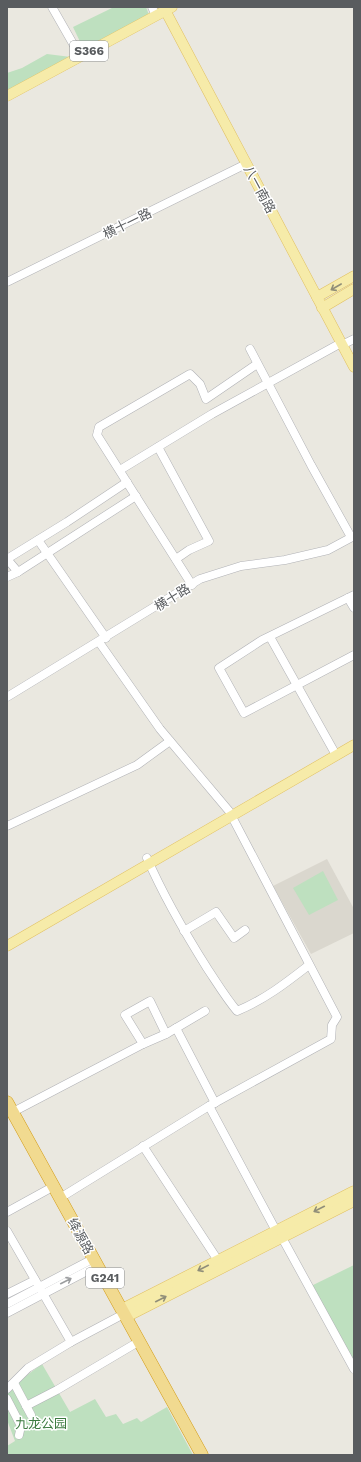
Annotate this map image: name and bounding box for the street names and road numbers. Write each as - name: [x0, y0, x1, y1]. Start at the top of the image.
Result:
- road number: S366: [70, 41, 108, 61]
- street label: 八一南路: [241, 163, 278, 216]
- street label: 横十一路: [101, 205, 154, 242]
- street label: 横十路: [152, 581, 193, 614]
- street label: 绛源路: [65, 1216, 97, 1257]
- road number: G241: [86, 1268, 124, 1288]

